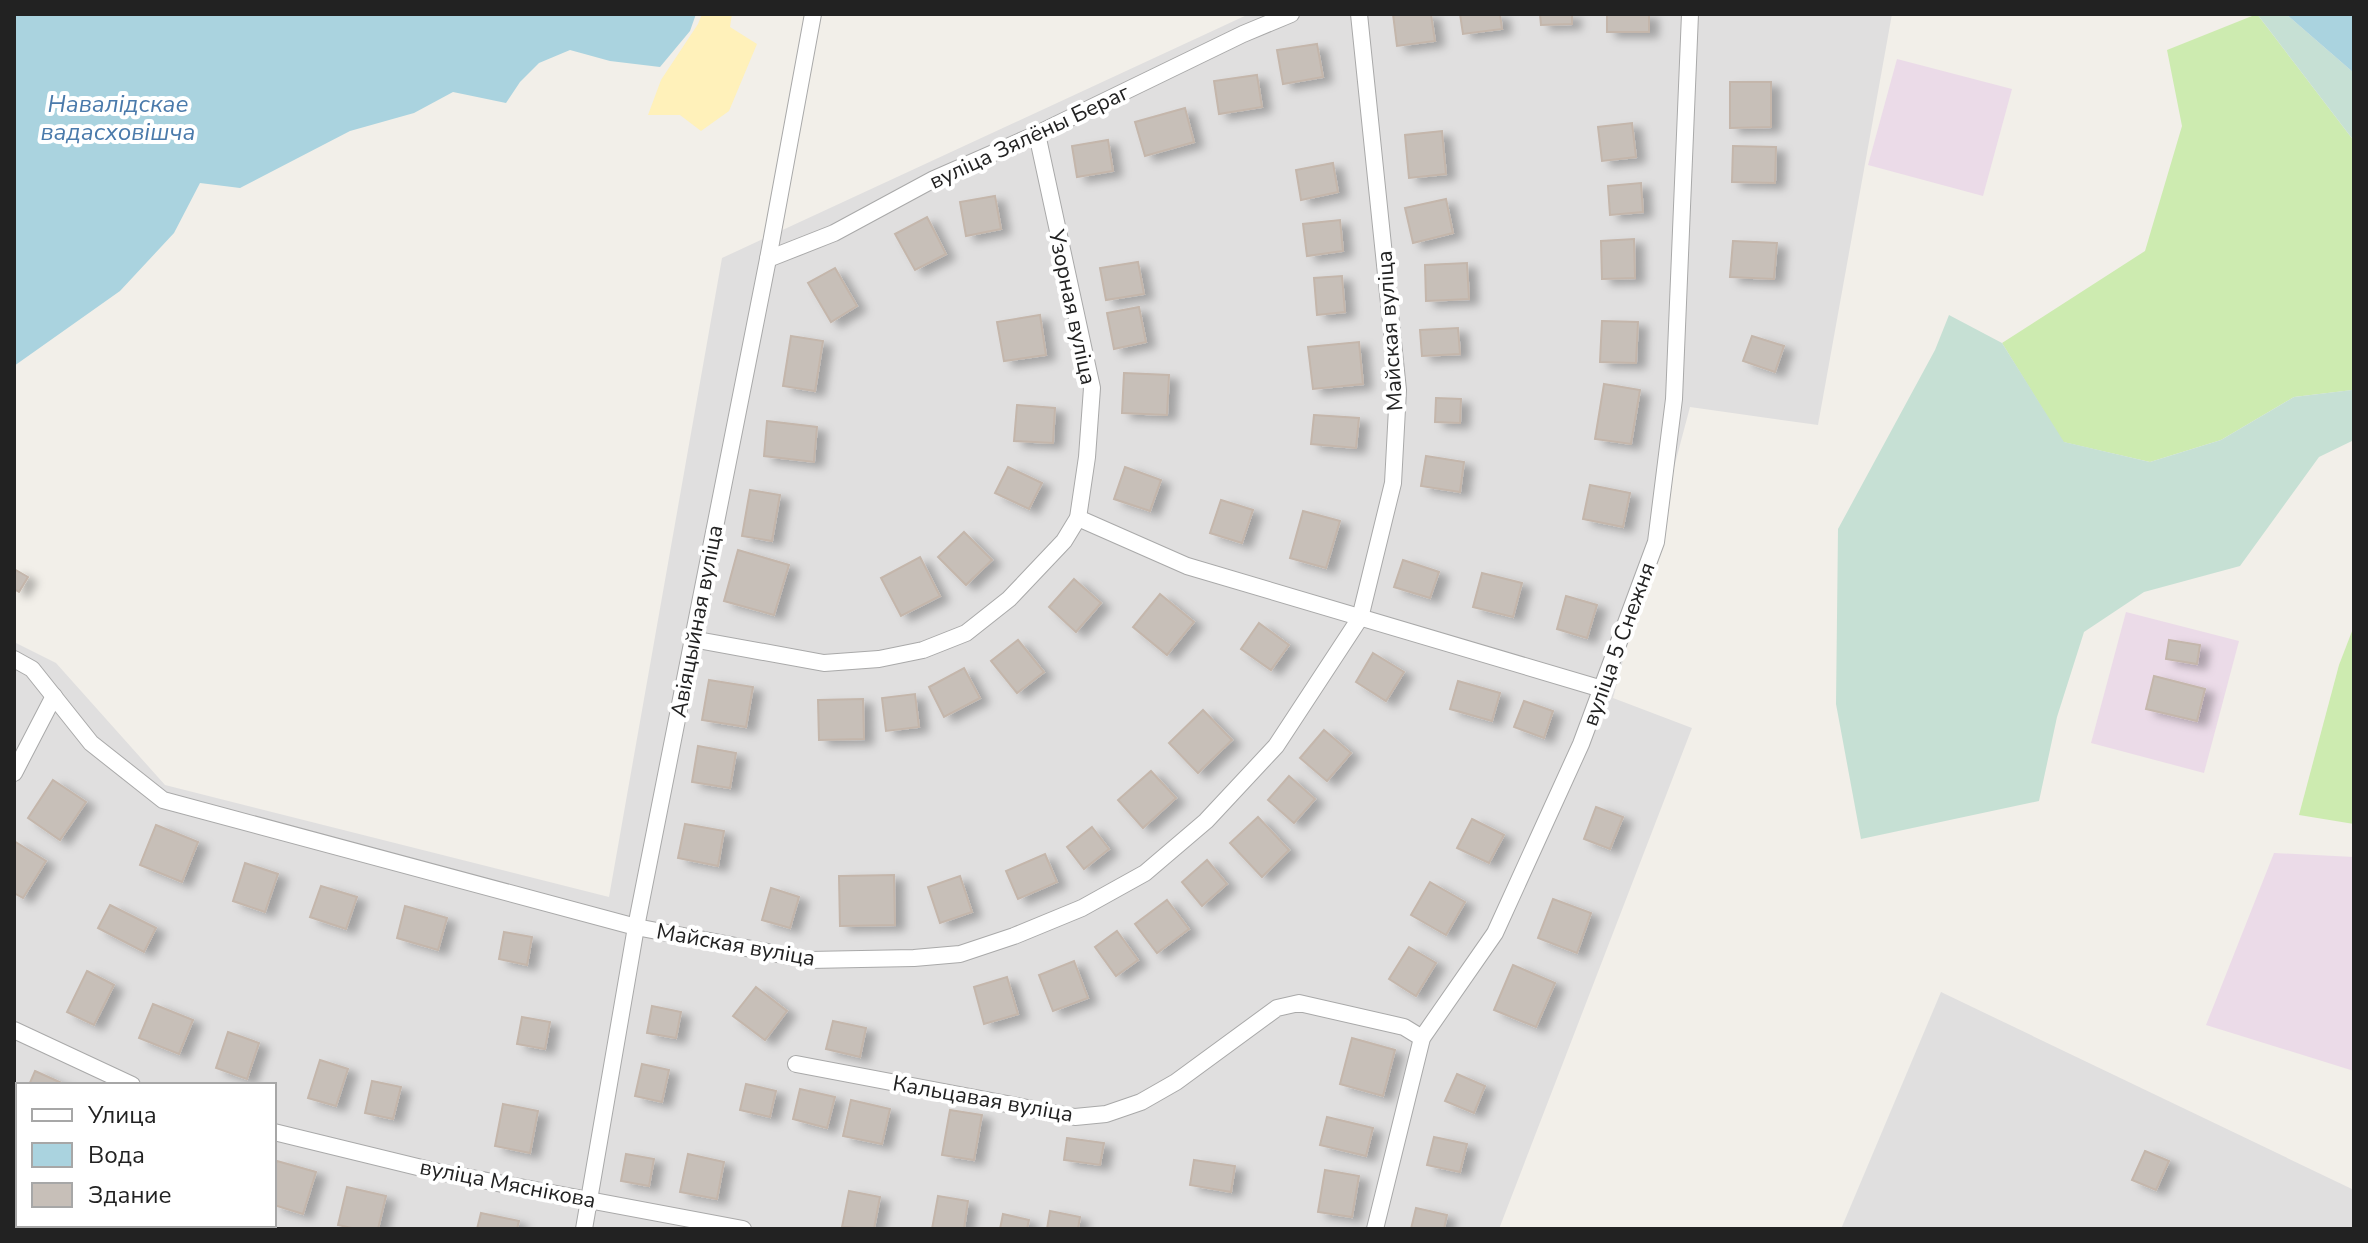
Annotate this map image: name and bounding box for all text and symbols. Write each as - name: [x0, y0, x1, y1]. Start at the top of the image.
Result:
- street label: вуліца Зялёны Бераг: [924, 77, 1135, 196]
- water label: Навалідскае вадасховішча: [40, 88, 196, 148]
- street label: Узорная вуліца: [1041, 226, 1103, 388]
- street label: Майская вуліца: [1369, 250, 1411, 412]
- street label: Авіяцыйная вуліца: [664, 522, 730, 720]
- street label: вуліца 5 Снежня: [1575, 558, 1662, 730]
- street label: Майская вуліца: [654, 916, 818, 974]
- street label: Кальцавая вуліца: [890, 1068, 1075, 1130]
- legend: [16, 1083, 276, 1227]
- text: Улица: [87, 1099, 157, 1131]
- text: Вода: [88, 1139, 145, 1171]
- street label: вуліца Мяснікова: [417, 1152, 598, 1216]
- text: Здание: [88, 1179, 172, 1211]

